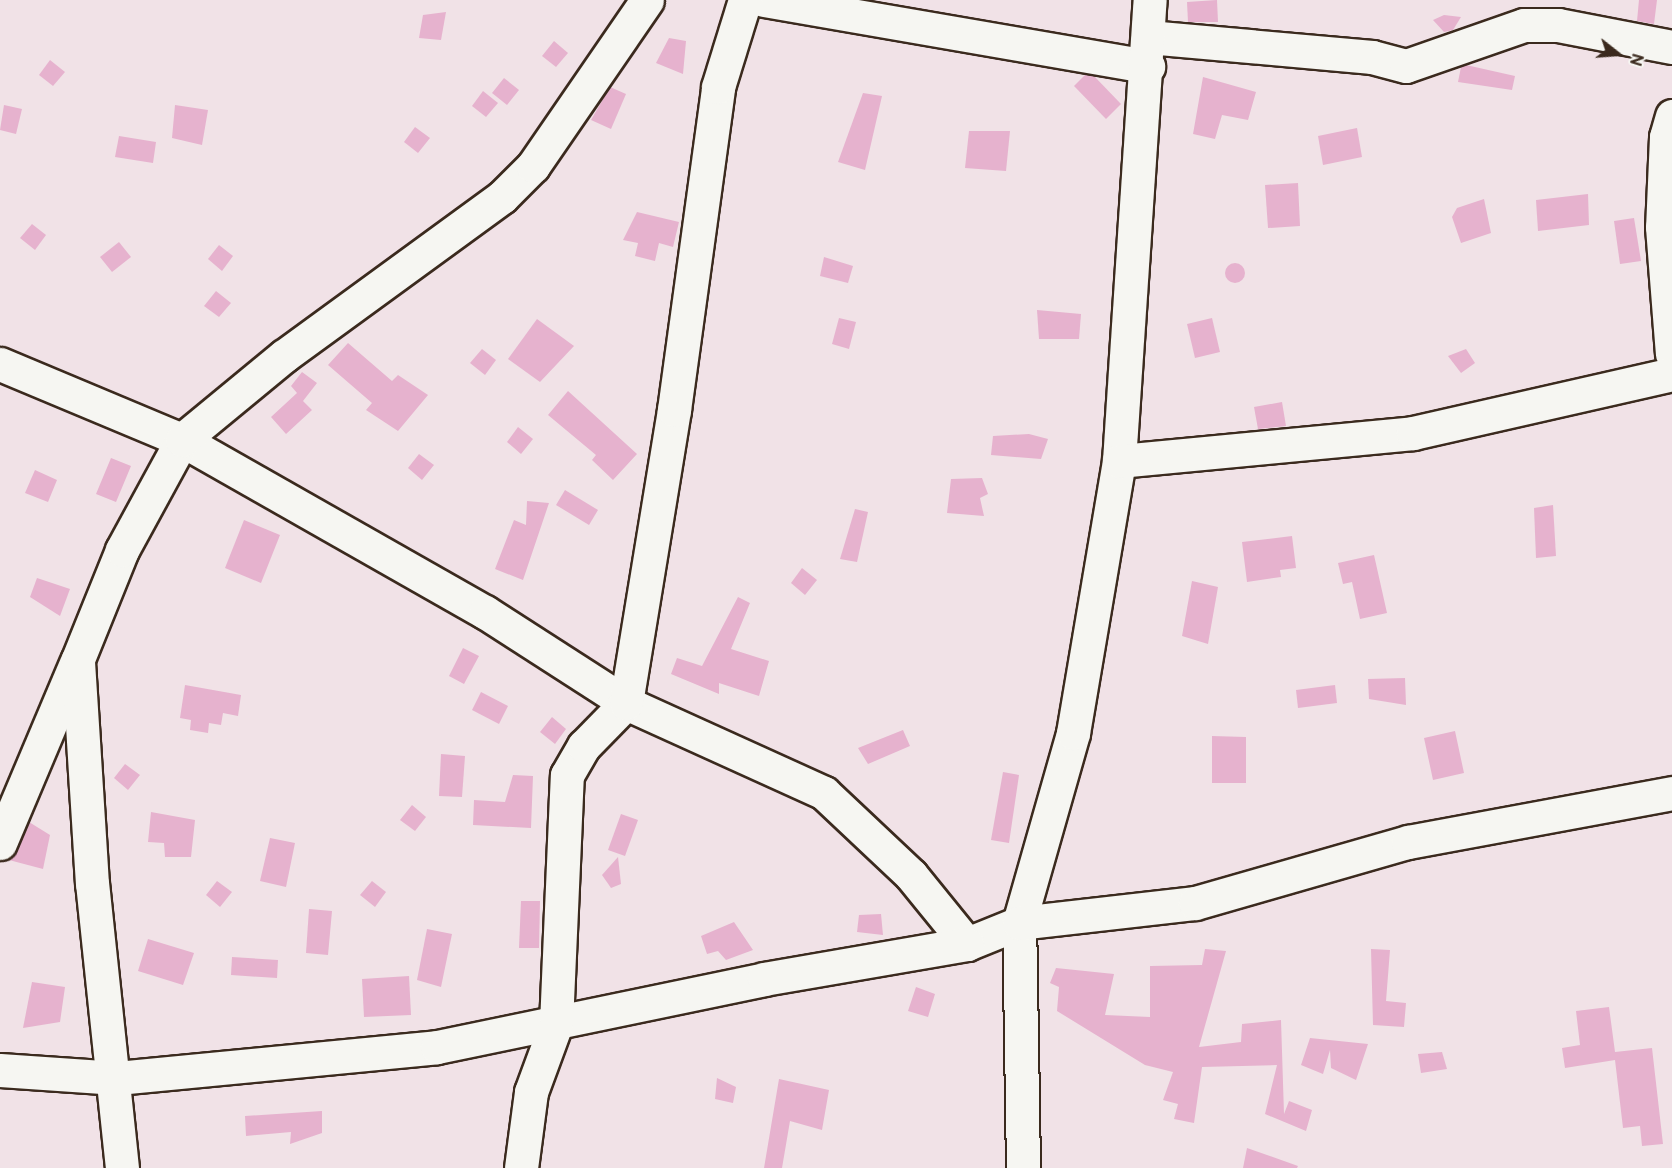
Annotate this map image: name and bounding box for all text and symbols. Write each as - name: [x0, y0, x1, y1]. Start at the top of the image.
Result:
- north arrow: [1588, 24, 1648, 84]
- text: N: [1625, 51, 1647, 68]

